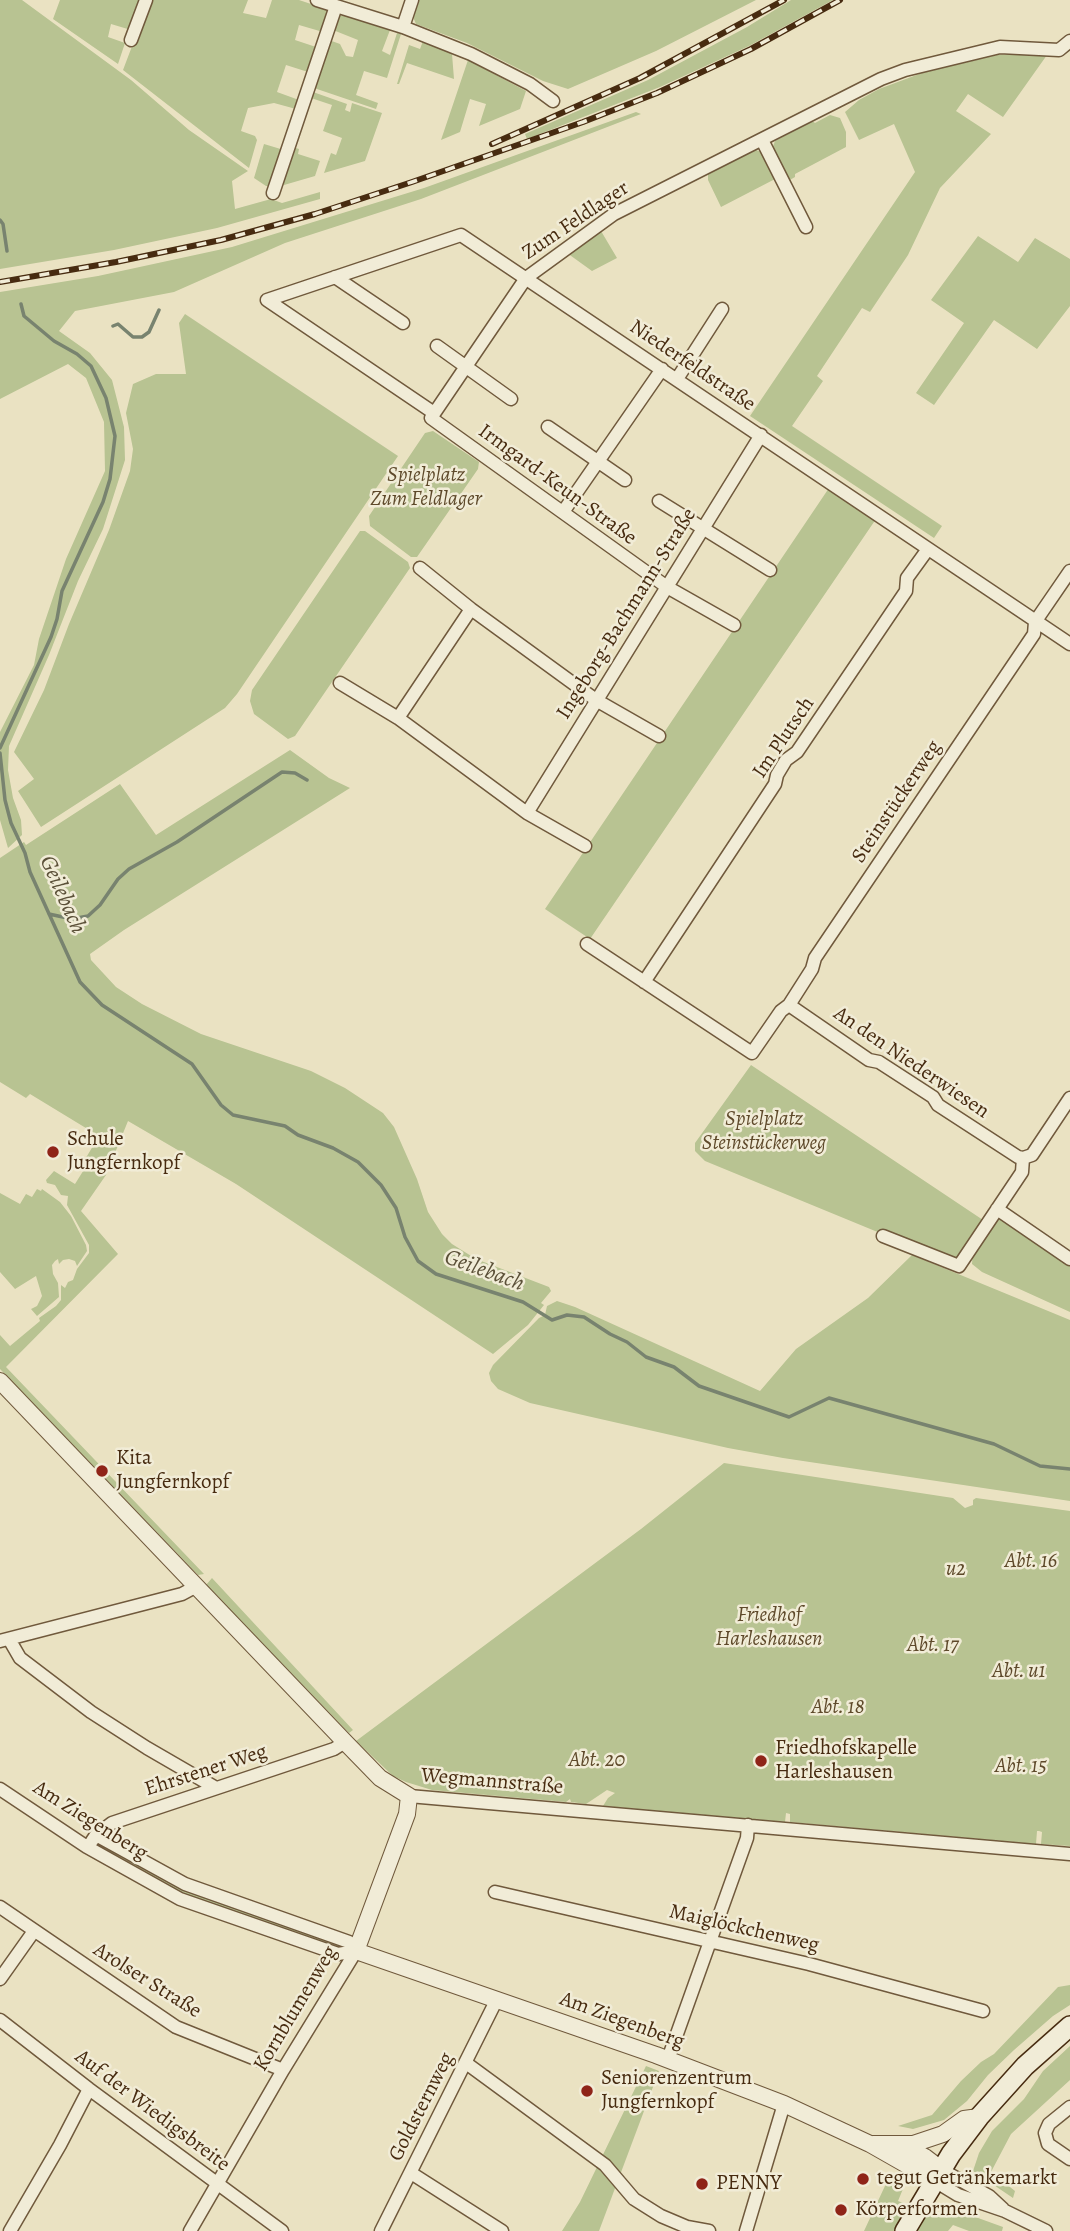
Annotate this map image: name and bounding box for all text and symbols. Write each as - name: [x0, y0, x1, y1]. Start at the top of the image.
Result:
- street label: Zum Feldlager: [518, 176, 634, 266]
- street label: Niederfeldstraße: [624, 315, 760, 417]
- street label: Irmgard-Keun-Straße: [473, 419, 641, 551]
- park label: Spielplatz Zum Feldlager: [370, 463, 482, 513]
- street label: Ingeborg-Bachmann-Straße: [552, 504, 702, 724]
- street label: Im Plutsch: [748, 693, 820, 783]
- street label: Steinstückerweg: [847, 736, 947, 868]
- water label: Geilebach: [33, 852, 91, 938]
- street label: An den Niederwiesen: [828, 1001, 994, 1125]
- park label: Spielplatz Steinstückerweg: [702, 1107, 826, 1157]
- place label: Schule Jungfernkopf: [67, 1127, 180, 1177]
- marker: Schule Jungfernkopf: [45, 1144, 61, 1160]
- water label: Geilebach: [440, 1244, 528, 1298]
- place label: Kita Jungfernkopf: [116, 1446, 229, 1496]
- marker: Kita Jungfernkopf: [94, 1463, 110, 1479]
- park label: Abt. 16: [1005, 1549, 1057, 1575]
- park label: u2: [946, 1557, 966, 1583]
- park label: Friedhof Harleshausen: [716, 1603, 822, 1653]
- park label: Abt. 17: [907, 1633, 959, 1659]
- park label: Abt. u1: [992, 1659, 1046, 1685]
- park label: Abt. 18: [812, 1695, 864, 1721]
- place label: Friedhofskapelle Harleshausen: [775, 1736, 917, 1786]
- street label: Ehrstener Weg: [142, 1739, 270, 1803]
- park label: Abt. 20: [569, 1748, 625, 1774]
- marker: Friedhofskapelle Harleshausen: [753, 1753, 769, 1769]
- park label: Abt. 15: [995, 1754, 1047, 1780]
- street label: Wegmannstraße: [420, 1763, 564, 1801]
- street label: Am Ziegenberg: [28, 1776, 152, 1866]
- street label: Maiglöckchenweg: [667, 1899, 821, 1959]
- street label: Arolser Straße: [88, 1938, 206, 2024]
- street label: Kornblumenweg: [249, 1942, 343, 2076]
- street label: Am Ziegenberg: [556, 1987, 688, 2055]
- street label: Auf der Wiedigsbreite: [70, 2044, 234, 2178]
- street label: Goldsternweg: [384, 2048, 460, 2166]
- place label: Seniorenzentrum Jungfernkopf: [601, 2066, 752, 2116]
- marker: Seniorenzentrum Jungfernkopf: [579, 2083, 595, 2099]
- place label: tegut Getränkemarkt: [877, 2166, 1057, 2192]
- place label: PENNY: [716, 2171, 781, 2197]
- marker: tegut Getränkemarkt: [855, 2171, 871, 2187]
- marker: PENNY: [694, 2176, 710, 2192]
- place label: Körperformen: [855, 2197, 978, 2223]
- marker: Körperformen: [833, 2202, 849, 2218]

